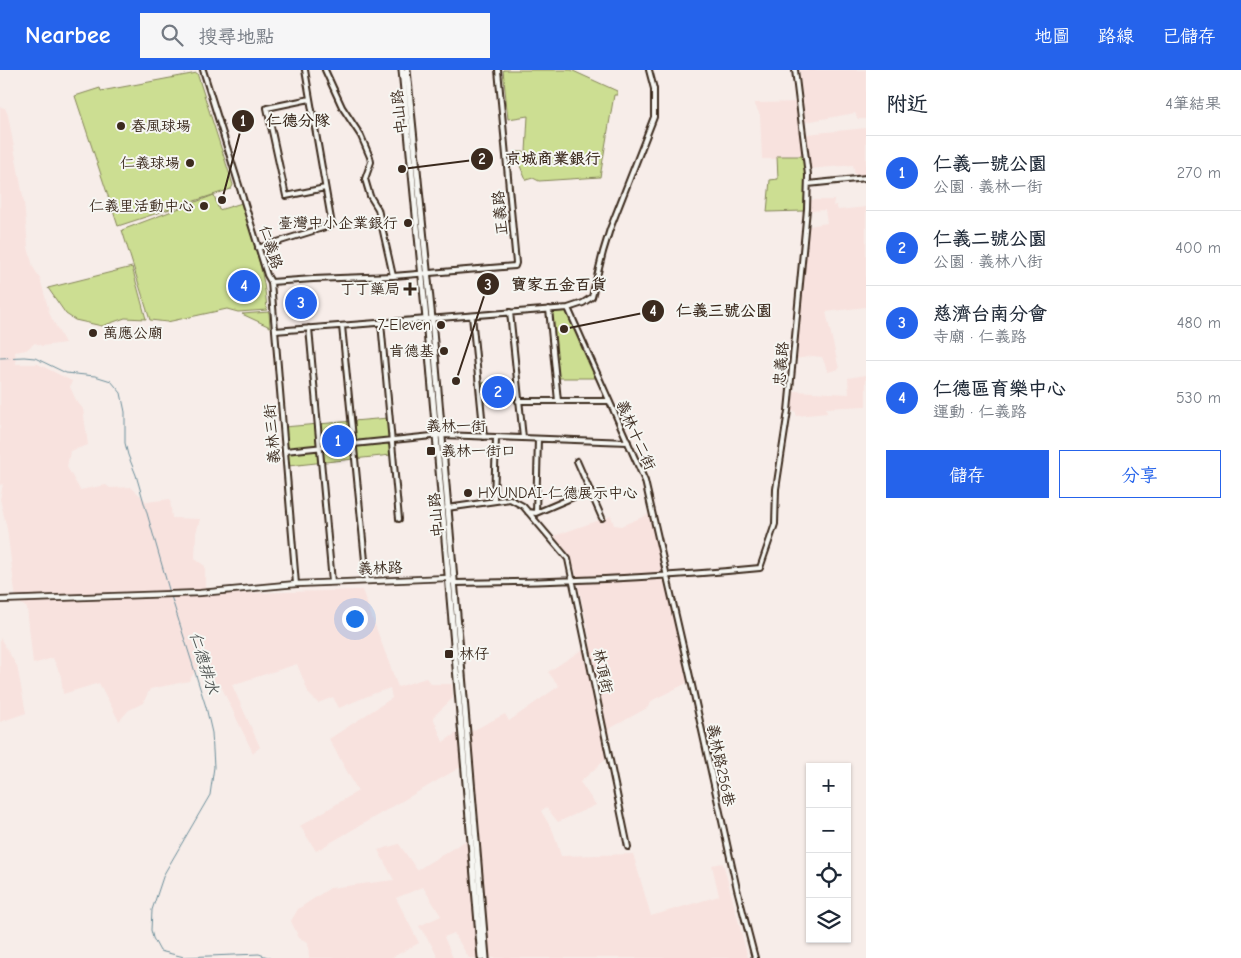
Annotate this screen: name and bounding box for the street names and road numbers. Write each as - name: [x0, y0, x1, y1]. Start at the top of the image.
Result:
- street label: 中山路: [388, 89, 410, 135]
- street label: 正義路: [489, 190, 511, 236]
- street label: 仁義路: [255, 223, 287, 271]
- street label: 忠義路: [770, 341, 792, 387]
- street label: 義林十二街: [613, 397, 659, 473]
- street label: 義林三街: [260, 403, 284, 465]
- street label: 義林一街: [426, 417, 486, 435]
- street label: 中山路: [425, 492, 447, 538]
- street label: 義林路: [357, 558, 403, 578]
- street label: 林頂街: [590, 647, 616, 695]
- street label: 義林路256巷: [703, 722, 739, 808]

